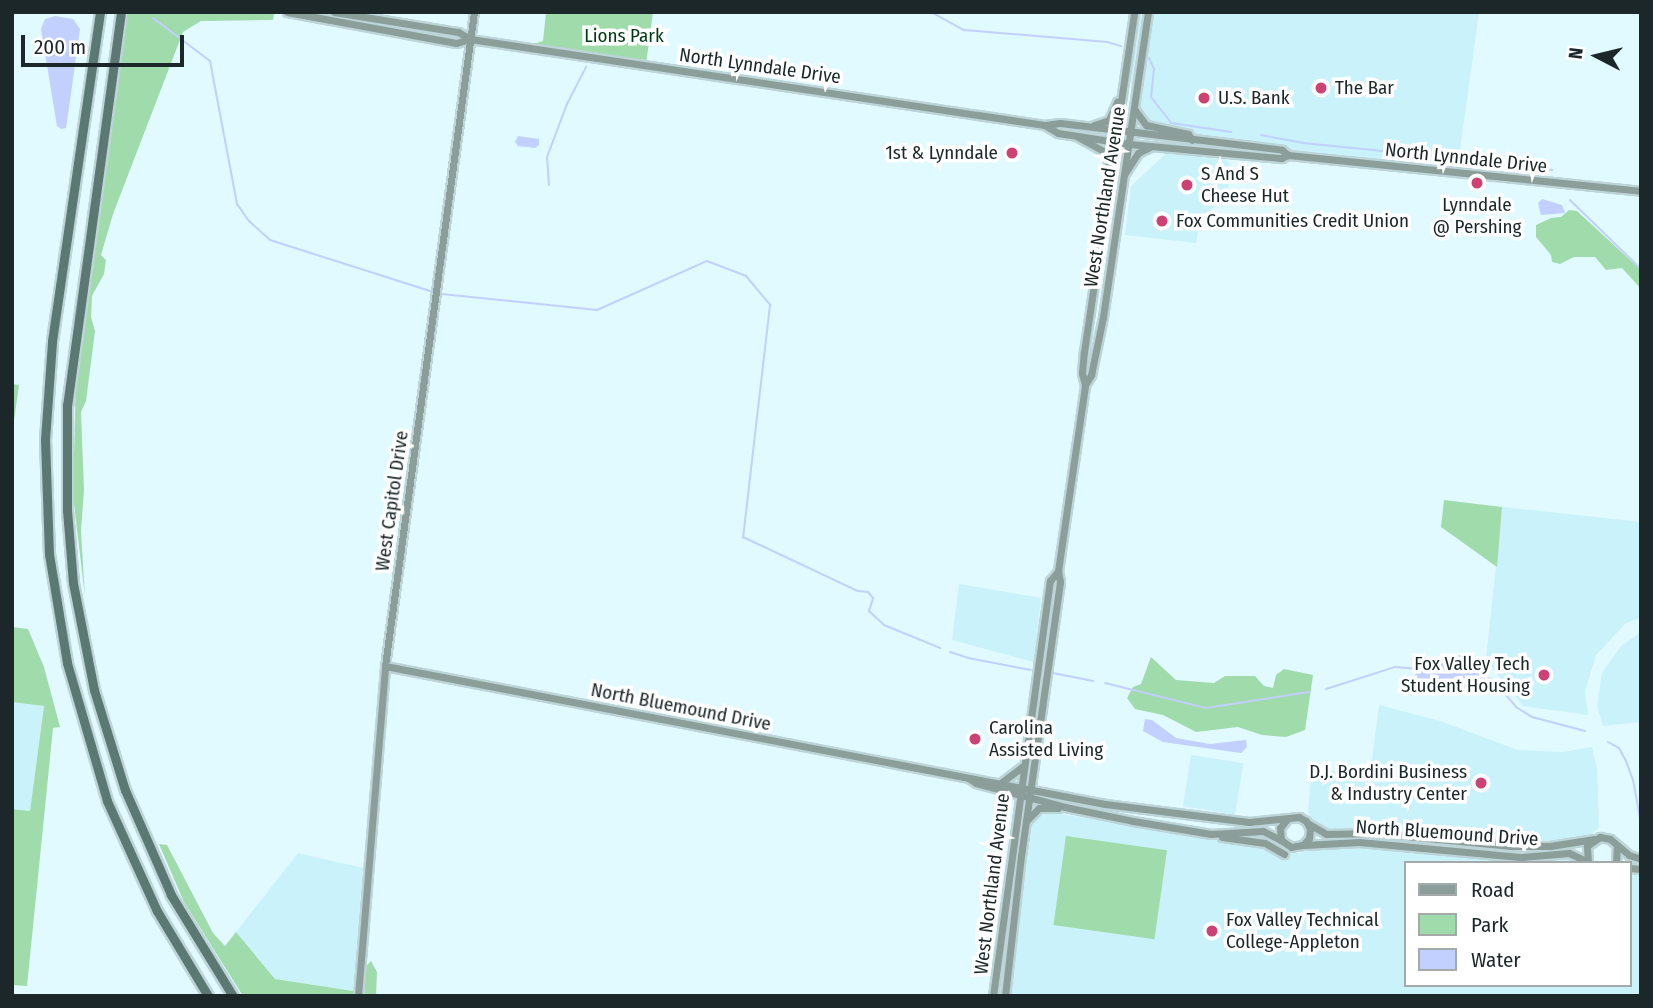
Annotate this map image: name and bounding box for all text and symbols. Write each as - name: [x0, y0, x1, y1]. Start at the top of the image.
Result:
- scale bar: [24, 21, 187, 65]
- north arrow: [1562, 21, 1632, 91]
- park label: Lions Park: [584, 25, 664, 47]
- text: 200 m: [34, 34, 86, 60]
- street label: North Lynndale Drive: [678, 43, 842, 89]
- text: N: [1564, 46, 1588, 60]
- place label: The Bar: [1335, 77, 1394, 99]
- marker: The Bar: [1313, 80, 1329, 96]
- place label: U.S. Bank: [1218, 87, 1289, 109]
- marker: U.S. Bank: [1196, 90, 1212, 106]
- street label: West Northland Avenue: [1079, 105, 1131, 289]
- street label: North Lynndale Drive: [1384, 138, 1548, 178]
- place label: 1st & Lynndale: [885, 142, 998, 164]
- marker: 1st & Lynndale: [1004, 145, 1020, 161]
- place label: S And S Cheese Hut: [1201, 163, 1289, 207]
- marker: Lynndale @ Pershing: [1469, 175, 1485, 191]
- marker: S And S Cheese Hut: [1179, 177, 1195, 193]
- place label: Lynndale @ Pershing: [1433, 194, 1521, 238]
- place label: Fox Communities Credit Union: [1176, 210, 1409, 232]
- marker: Fox Communities Credit Union: [1154, 213, 1170, 229]
- street label: West Capitol Drive: [371, 429, 413, 573]
- place label: Fox Valley Tech Student Housing: [1401, 653, 1530, 697]
- marker: Fox Valley Tech Student Housing: [1536, 667, 1552, 683]
- street label: North Bluemound Drive: [589, 678, 773, 736]
- place label: Carolina Assisted Living: [989, 717, 1103, 761]
- marker: Carolina Assisted Living: [967, 731, 983, 747]
- place label: D.J. Bordini Business & Industry Center: [1309, 761, 1467, 805]
- marker: D.J. Bordini Business & Industry Center: [1473, 775, 1489, 791]
- street label: West Northland Avenue: [970, 792, 1014, 976]
- street label: North Bluemound Drive: [1355, 815, 1539, 851]
- legend: [1404, 861, 1632, 987]
- text: Road: [1471, 877, 1515, 903]
- place label: Fox Valley Technical College-Appleton: [1226, 909, 1379, 953]
- text: Park: [1471, 912, 1508, 938]
- marker: Fox Valley Technical College-Appleton: [1204, 923, 1220, 939]
- text: Water: [1471, 947, 1521, 973]

